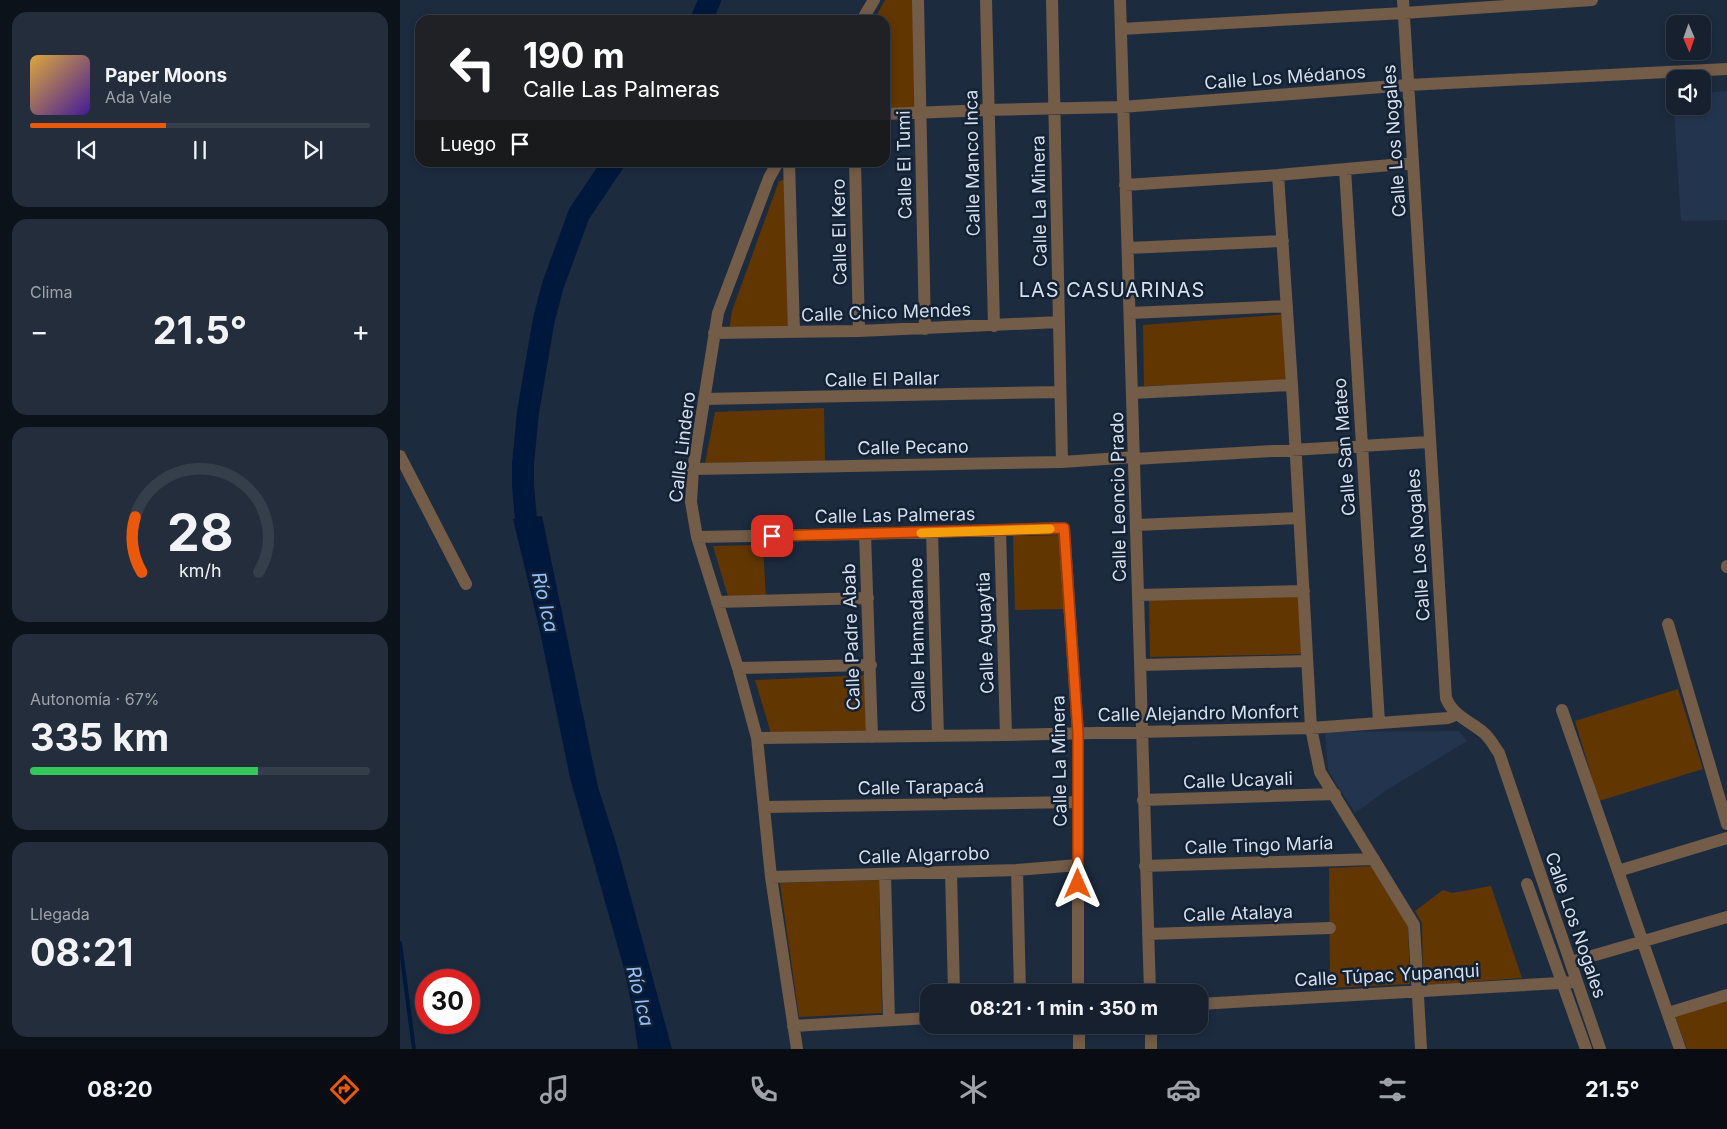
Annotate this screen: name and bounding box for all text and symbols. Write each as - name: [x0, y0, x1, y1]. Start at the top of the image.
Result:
- north arrow: [1666, 15, 1711, 60]
- map controls: [1666, 15, 1711, 115]
- text: 190 m: [523, 34, 625, 76]
- icon: left: [440, 35, 505, 100]
- street label: Calle Los Médanos: [1204, 61, 1366, 93]
- text: Paper Moons: [105, 64, 227, 87]
- street label: Calle Los Nogales: [1378, 64, 1410, 218]
- button: sound: [1666, 70, 1711, 115]
- text: Calle Las Palmeras: [523, 76, 720, 102]
- text: Ada Vale: [105, 87, 172, 107]
- street label: Calle Manco Inca: [960, 89, 984, 237]
- street label: Calle El Tumi: [893, 110, 915, 220]
- icon: arrive: [506, 130, 534, 158]
- text: Luego: [440, 133, 496, 156]
- street label: Calle La Minera: [1027, 135, 1051, 267]
- icon: previous: [73, 136, 101, 164]
- icon: pause: [186, 136, 214, 164]
- icon: next: [299, 136, 327, 164]
- street label: Calle El Kero: [828, 178, 850, 286]
- district label: LAS CASUARINAS: [1019, 278, 1205, 302]
- text: Clima: [30, 282, 72, 302]
- street label: Calle Chico Mendes: [801, 299, 971, 325]
- text: 21.5°: [153, 307, 247, 353]
- text: −: [30, 314, 49, 348]
- text: +: [351, 314, 370, 348]
- street label: Calle El Pallar: [824, 367, 940, 391]
- street label: Calle San Mateo: [1329, 377, 1359, 517]
- street label: Calle Lindero: [665, 390, 699, 504]
- street label: Calle Leoncio Prado: [1106, 412, 1130, 582]
- street label: Calle Pecano: [857, 436, 969, 458]
- street label: Calle Los Nogales: [1402, 468, 1434, 622]
- text: 28: [167, 501, 233, 564]
- street label: Calle Las Palmeras: [814, 503, 976, 527]
- pin: [751, 515, 793, 557]
- icon: arrive: [758, 522, 786, 550]
- street label: Calle Hannadanoe: [905, 557, 929, 713]
- text: km/h: [179, 560, 221, 581]
- street label: Calle Padre Abab: [838, 563, 864, 711]
- water label: Río Ica: [527, 570, 563, 635]
- street label: Calle Aguaytia: [972, 572, 998, 694]
- text: Autonomía · 67%: [30, 689, 159, 709]
- street label: Calle La Minera: [1047, 695, 1071, 827]
- street label: Calle Alejandro Monfort: [1097, 701, 1299, 725]
- text: 335 km: [30, 714, 169, 760]
- street label: Calle Ucayali: [1183, 768, 1293, 792]
- street label: Calle Tarapacá: [857, 775, 985, 799]
- street label: Calle Tingo María: [1184, 832, 1334, 858]
- street label: Calle Algarrobo: [858, 842, 990, 868]
- street label: Calle Los Nogales: [1541, 849, 1611, 1001]
- position arrow: [1051, 857, 1103, 909]
- street label: Calle Atalaya: [1183, 901, 1293, 925]
- text: Llegada: [30, 904, 90, 924]
- text: 08:21: [30, 929, 133, 975]
- street label: Calle Túpac Yupanqui: [1294, 960, 1480, 990]
- water label: Río Ica: [621, 964, 659, 1029]
- speed limit sign: 30: [415, 969, 480, 1034]
- text: 08:21 · 1 min · 350 m: [970, 997, 1158, 1020]
- icon: directions: [327, 1072, 362, 1107]
- icon: music: [537, 1072, 572, 1107]
- icon: phone: [746, 1072, 781, 1107]
- icon: climate: [956, 1072, 991, 1107]
- icon: car: [1166, 1072, 1201, 1107]
- icon: filters: [1375, 1072, 1410, 1107]
- text: 08:20: [87, 1076, 153, 1102]
- text: 21.5°: [1585, 1076, 1640, 1102]

